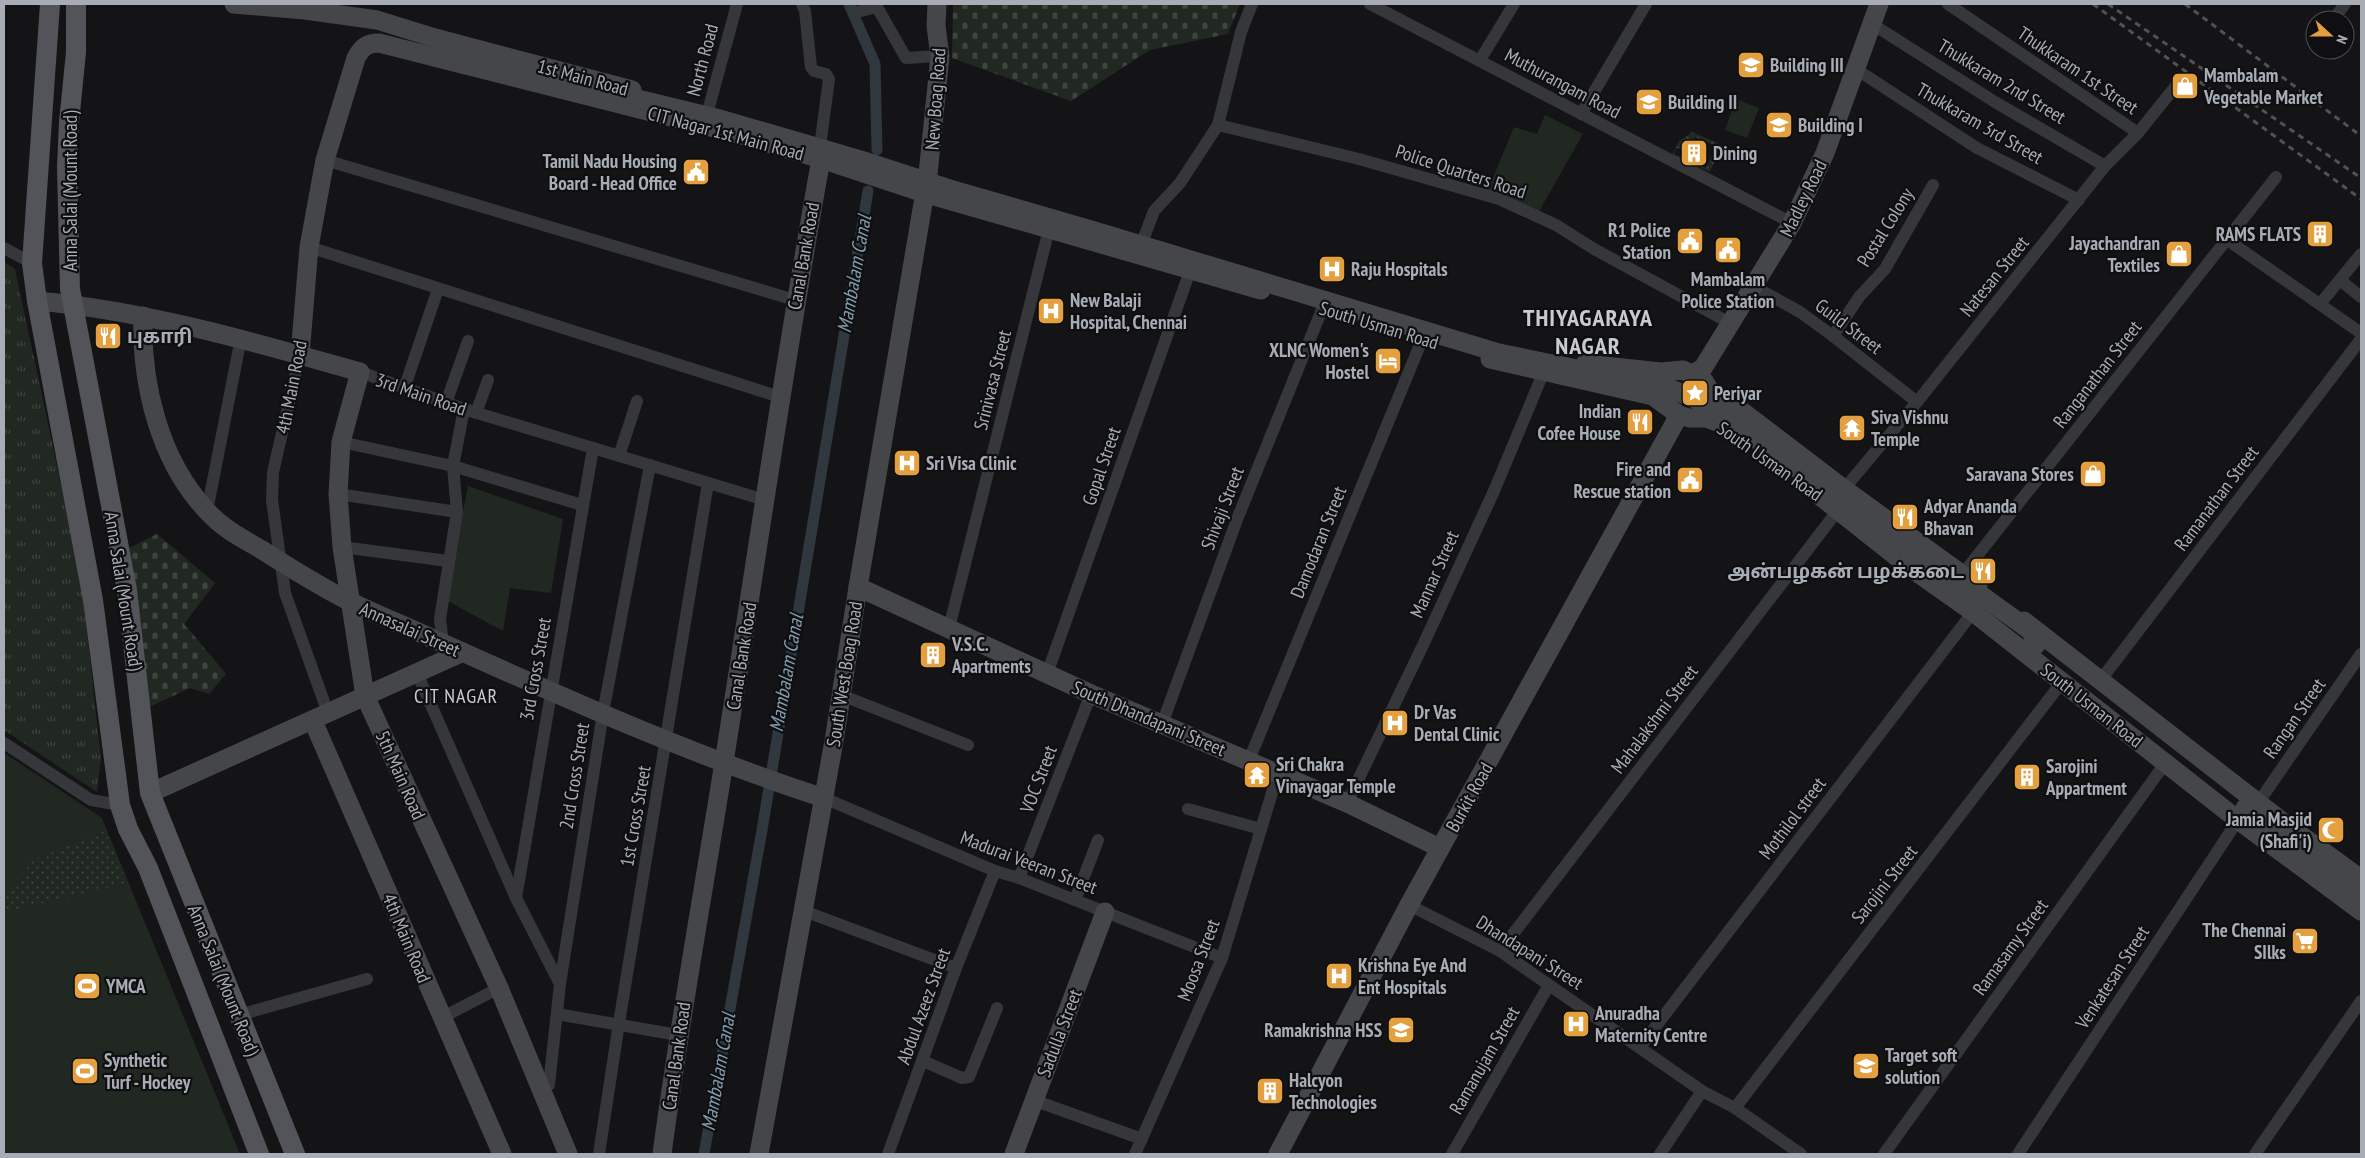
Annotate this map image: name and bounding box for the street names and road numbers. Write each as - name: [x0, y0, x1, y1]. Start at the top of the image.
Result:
- street label: North Road: [681, 21, 723, 99]
- street label: Thukkaram 1st Street: [2013, 21, 2143, 120]
- street label: Thukkaram 2nd Street: [1934, 33, 2071, 129]
- street label: Muthurangam Road: [1501, 42, 1625, 124]
- street label: New Boag Road: [919, 47, 951, 151]
- street label: 1st Main Road: [535, 53, 631, 101]
- street label: Thukkaram 3rd Street: [1913, 77, 2048, 169]
- street label: CIT Nagar 1st Main Road: [645, 101, 807, 165]
- street label: Anna Salai (Mount Road): [58, 110, 82, 271]
- street label: Police Quarters Road: [1393, 139, 1529, 203]
- street label: Madley Road: [1774, 155, 1832, 241]
- street label: Postal Colony: [1851, 182, 1919, 271]
- street label: Canal Bank Road: [782, 200, 824, 312]
- street label: Natesan Street: [1954, 230, 2034, 321]
- street label: Guild Street: [1811, 293, 1888, 359]
- street label: South Usman Road: [1317, 296, 1441, 354]
- street label: Ranganathan Street: [2048, 315, 2147, 432]
- street label: Srinivasa Street: [968, 327, 1016, 433]
- street label: 4th Main Road: [270, 338, 312, 436]
- street label: 3rd Main Road: [372, 367, 470, 421]
- street label: South Usman Road: [1713, 416, 1827, 506]
- street label: Gopal Street: [1076, 423, 1126, 508]
- street label: Ramanathan Street: [2169, 440, 2264, 555]
- street label: Shivaji Street: [1195, 462, 1249, 553]
- street label: Damodaran Street: [1285, 482, 1352, 601]
- street label: Anna Salai (Mount Road): [100, 510, 149, 673]
- street label: Mannar Street: [1404, 526, 1464, 621]
- street label: Annasalai Street: [356, 596, 464, 662]
- street label: Canal Bank Road: [721, 600, 761, 712]
- street label: South West Boag Road: [821, 600, 867, 748]
- street label: 3rd Cross Street: [514, 615, 556, 722]
- street label: South Usman Road: [2036, 658, 2148, 752]
- street label: Mahalakshmi Street: [1605, 659, 1703, 778]
- street label: Rangan Street: [2258, 673, 2331, 763]
- street label: South Dhandapani Street: [1069, 675, 1230, 761]
- street label: 2nd Cross Street: [554, 720, 594, 831]
- street label: 5th Main Road: [371, 727, 431, 823]
- street label: VOC Street: [1014, 741, 1062, 817]
- street label: Burkit Road: [1440, 758, 1498, 836]
- street label: 1st Cross Street: [614, 763, 656, 868]
- street label: Mothilol street: [1753, 772, 1831, 864]
- street label: Madurai Veeran Street: [957, 825, 1102, 899]
- street label: Sarojini Street: [1846, 839, 1923, 928]
- street label: 4th Main Road: [377, 890, 437, 986]
- street label: Ramasamy Street: [1967, 894, 2053, 1000]
- street label: Anna Salai (Mount Road): [183, 901, 265, 1059]
- street label: Dhandapani Street: [1472, 910, 1589, 995]
- street label: Moosa Street: [1171, 915, 1225, 1004]
- street label: Venkatesan Street: [2069, 920, 2155, 1034]
- street label: Abdul Azeez Street: [891, 944, 955, 1067]
- street label: Sadulla Street: [1031, 985, 1087, 1080]
- street label: Canal Bank Road: [657, 1001, 695, 1111]
- street label: Ramanujam Street: [1443, 1001, 1525, 1118]

